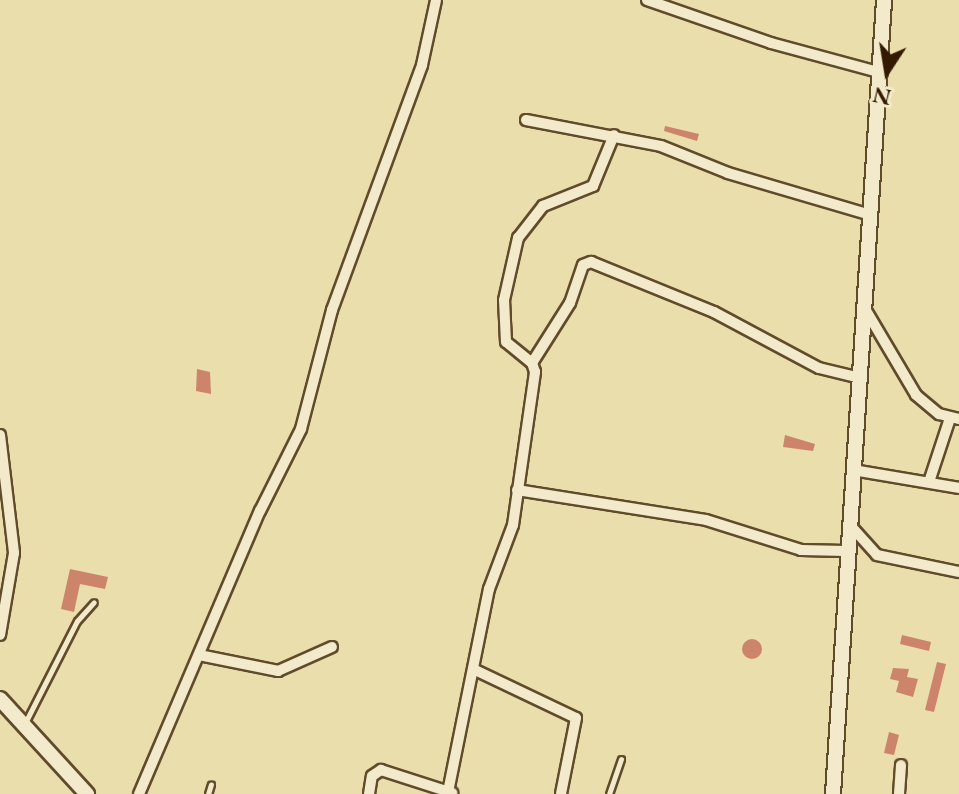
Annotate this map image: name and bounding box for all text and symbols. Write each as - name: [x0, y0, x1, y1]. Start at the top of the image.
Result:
- north arrow: [847, 32, 927, 112]
- text: N: [870, 80, 894, 112]

